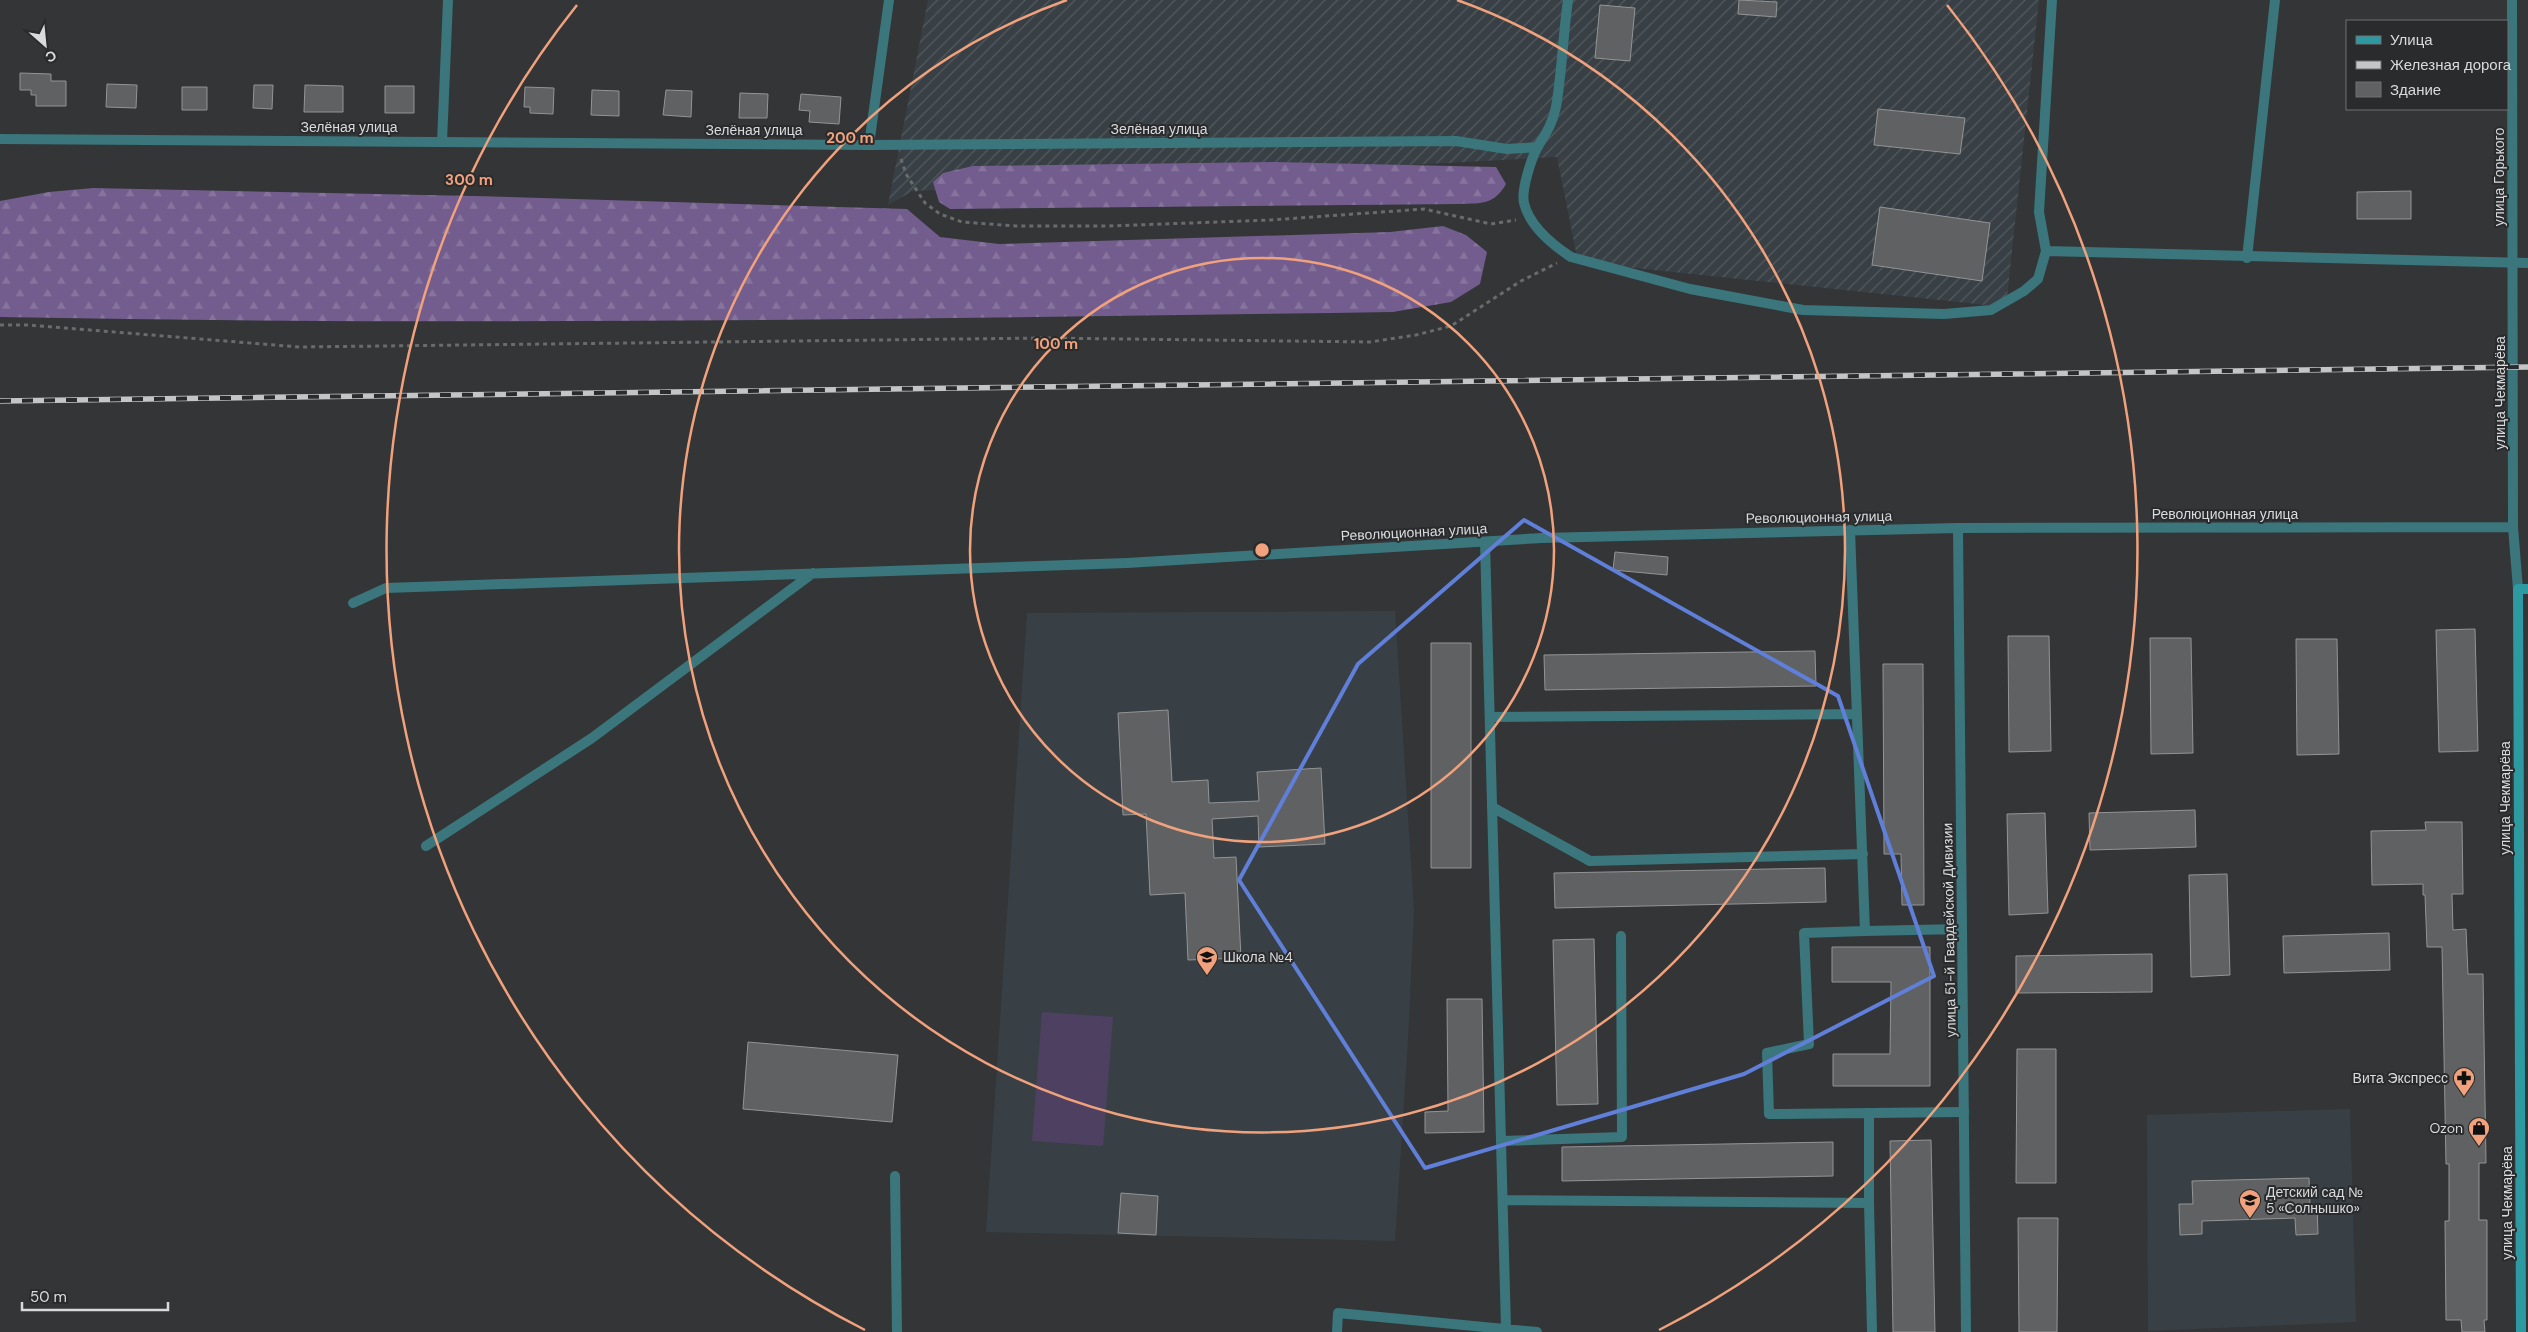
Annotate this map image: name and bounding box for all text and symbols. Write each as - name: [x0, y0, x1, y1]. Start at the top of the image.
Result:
- north arrow: [20, 20, 70, 70]
- legend: [2346, 20, 2508, 110]
- text: Улица: [2390, 30, 2433, 50]
- text: С: [42, 46, 59, 67]
- text: Железная дорога: [2390, 55, 2512, 75]
- text: Здание: [2390, 80, 2441, 100]
- street label: Зелёная улица: [300, 118, 398, 136]
- street label: Зелёная улица: [1110, 120, 1208, 138]
- street label: Зелёная улица: [705, 121, 803, 139]
- text: 200 m: [826, 128, 874, 148]
- street label: улица Горького: [2490, 128, 2508, 226]
- text: 300 m: [445, 170, 493, 190]
- text: 100 m: [1034, 334, 1078, 354]
- street label: улица Чекмарёва: [2491, 336, 2509, 450]
- street label: Революционная улица: [2152, 505, 2299, 523]
- street label: Революционная улица: [1746, 507, 1893, 527]
- street label: Революционная улица: [1340, 519, 1488, 545]
- centre of rings: [1253, 541, 1271, 559]
- street label: улица Чекмарёва: [2496, 741, 2514, 855]
- street label: улица 51-й Гвардейской Дивизии: [1938, 823, 1960, 1037]
- school or university icon: Школа №4: [1195, 945, 1219, 976]
- place label: Школа №4: [1223, 948, 1293, 966]
- pharmacy icon: Вита Экспресс: [2452, 1066, 2476, 1097]
- place label: Вита Экспресс: [2353, 1069, 2448, 1087]
- shop icon: Ozon: [2467, 1116, 2491, 1147]
- place label: Ozon: [2429, 1119, 2463, 1137]
- street label: улица Чекмарёва: [2498, 1146, 2516, 1260]
- place label: Детский сад № 5 «Солнышко»: [2266, 1183, 2363, 1217]
- school or university icon: Детский сад № 5 «Солнышко»: [2238, 1188, 2262, 1219]
- scale bar: [22, 1280, 169, 1312]
- text: 50 m: [30, 1287, 67, 1307]

